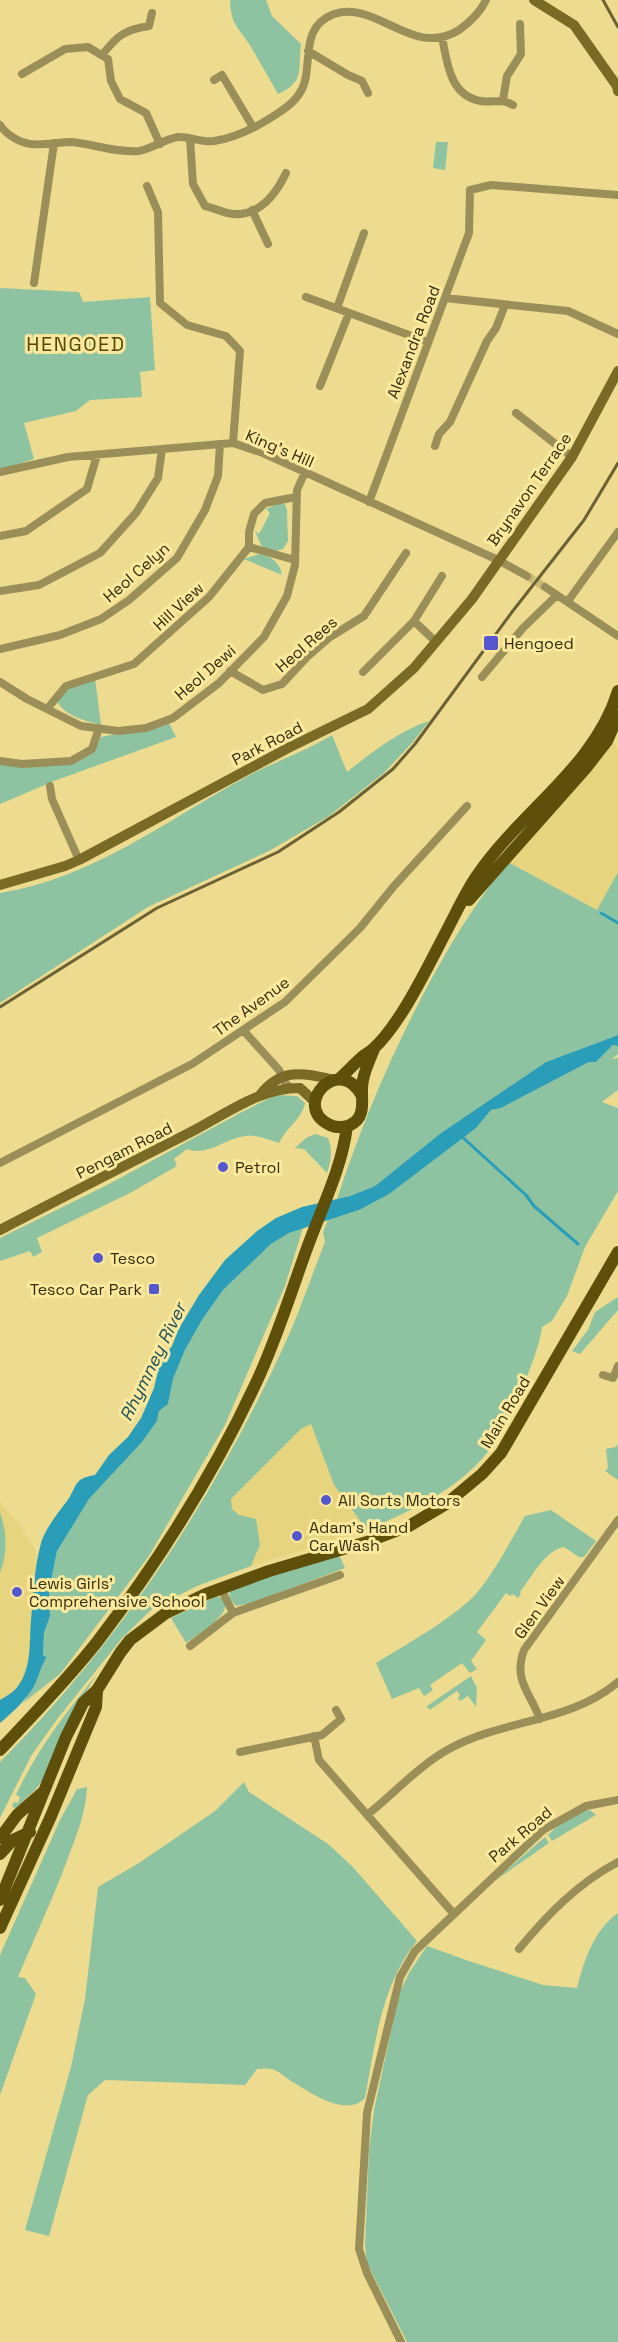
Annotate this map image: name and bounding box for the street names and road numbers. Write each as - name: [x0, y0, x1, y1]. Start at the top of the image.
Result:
- street label: Alexandra Road: [382, 282, 445, 402]
- street label: King's Hill: [242, 425, 317, 472]
- street label: Brynavon Terrace: [482, 428, 576, 550]
- street label: Heol Celyn: [99, 538, 174, 607]
- street label: Hill View: [148, 578, 208, 635]
- street label: Heol Rees: [271, 612, 342, 677]
- street label: Heol Dewi: [170, 640, 240, 705]
- street label: Park Road: [228, 717, 306, 770]
- street label: The Avenue: [209, 972, 294, 1041]
- street label: Pengam Road: [73, 1117, 176, 1184]
- street label: Main Road: [476, 1372, 535, 1452]
- street label: Glen View: [509, 1571, 570, 1643]
- street label: Park Road: [484, 1802, 556, 1867]

